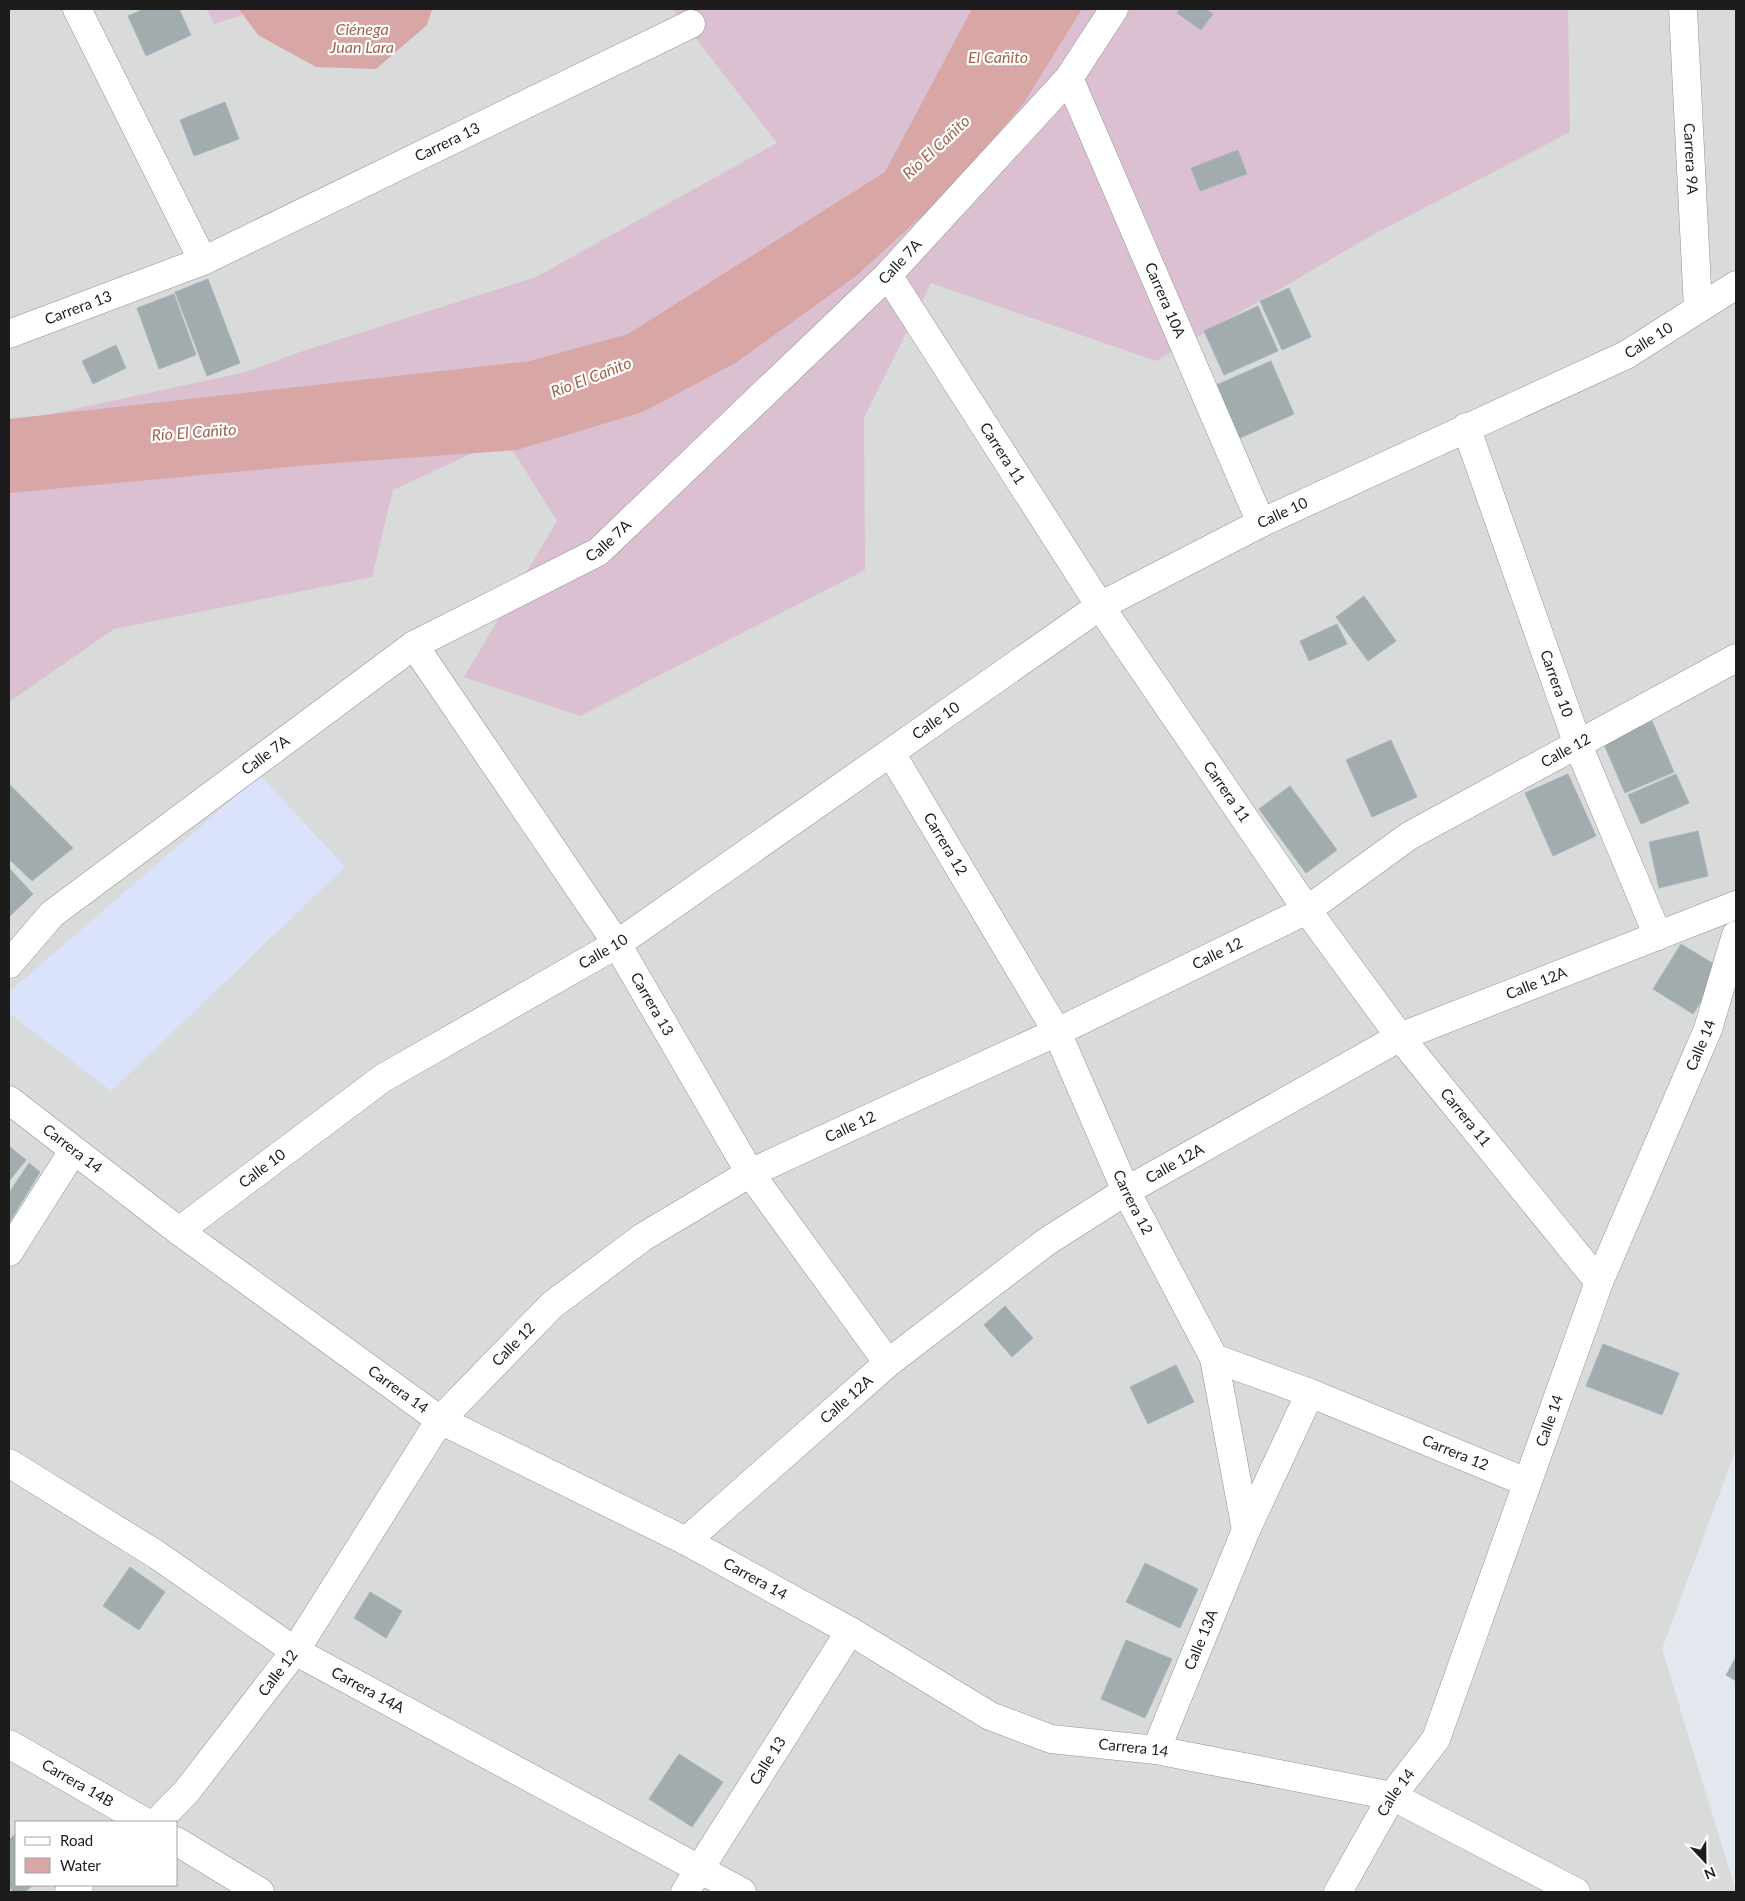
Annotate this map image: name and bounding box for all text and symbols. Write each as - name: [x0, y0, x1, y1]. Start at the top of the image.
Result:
- water label: Ciénega Juan Lara: [329, 19, 394, 56]
- water label: El Cañito: [968, 47, 1028, 66]
- water label: Río El Cañito: [898, 111, 973, 183]
- street label: Carrera 13: [412, 118, 482, 165]
- street label: Carrera 9A: [1681, 123, 1702, 196]
- street label: Calle 7A: [874, 234, 925, 288]
- street label: Carrera 10A: [1142, 259, 1190, 341]
- street label: Carrera 13: [42, 286, 114, 328]
- street label: Calle 10: [1621, 318, 1676, 362]
- water label: Río El Cañito: [548, 352, 634, 401]
- water label: Río El Cañito: [151, 419, 237, 444]
- street label: Carrera 11: [977, 419, 1030, 487]
- street label: Calle 10: [1254, 493, 1311, 532]
- street label: Calle 7A: [582, 515, 635, 565]
- street label: Carrera 10: [1537, 647, 1578, 720]
- street label: Calle 10: [908, 697, 963, 743]
- street label: Calle 12: [1537, 729, 1593, 771]
- street label: Calle 7A: [237, 730, 293, 778]
- street label: Carrera 11: [1200, 757, 1255, 825]
- street label: Carrera 12: [920, 809, 972, 878]
- street label: Calle 10: [575, 929, 631, 972]
- street label: Calle 12: [1189, 933, 1245, 973]
- street label: Calle 12A: [1503, 962, 1570, 1003]
- street label: Carrera 13: [627, 969, 678, 1039]
- street label: Calle 14: [1681, 1017, 1718, 1073]
- street label: Carrera 11: [1437, 1084, 1495, 1150]
- street label: Calle 12: [822, 1107, 878, 1145]
- street label: Carrera 14: [40, 1120, 106, 1177]
- street label: Calle 12A: [1142, 1139, 1207, 1186]
- street label: Calle 10: [235, 1144, 289, 1191]
- street label: Carrera 12: [1110, 1167, 1157, 1237]
- street label: Calle 12: [488, 1318, 538, 1369]
- street label: Carrera 14: [365, 1361, 432, 1417]
- street label: Calle 12A: [816, 1370, 876, 1427]
- street label: Calle 14: [1531, 1392, 1566, 1449]
- street label: Carrera 12: [1420, 1430, 1491, 1474]
- street label: Carrera 14: [721, 1553, 791, 1603]
- street label: Calle 13A: [1180, 1606, 1221, 1672]
- street label: Calle 12: [254, 1646, 301, 1699]
- street label: Carrera 14A: [329, 1662, 409, 1717]
- street label: Calle 13: [745, 1733, 789, 1788]
- street label: Carrera 14: [1098, 1734, 1170, 1760]
- street label: Carrera 14B: [39, 1755, 117, 1810]
- street label: Calle 14: [1372, 1765, 1418, 1819]
- legend: [15, 1821, 178, 1886]
- text: Road: [60, 1831, 93, 1849]
- north arrow: [1680, 1836, 1730, 1886]
- text: Water: [60, 1856, 101, 1874]
- text: N: [1702, 1864, 1718, 1883]

